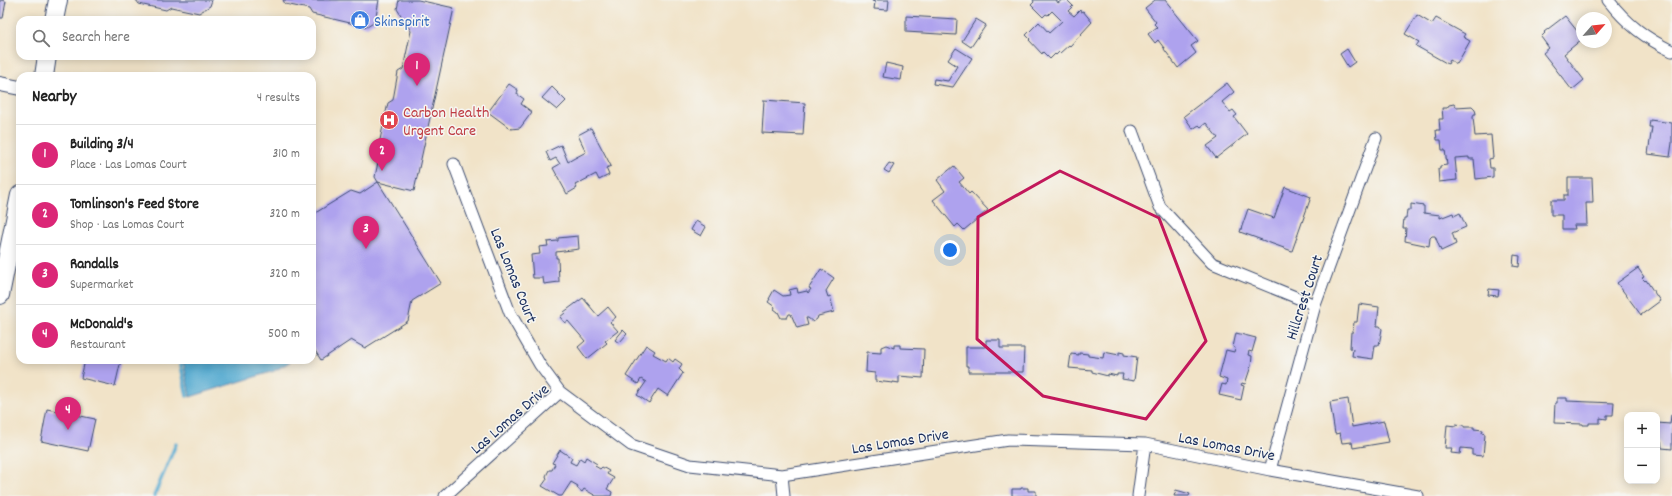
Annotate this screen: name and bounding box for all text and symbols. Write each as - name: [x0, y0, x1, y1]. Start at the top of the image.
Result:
- shop icon: Skinspirit: [349, 9, 371, 31]
- place label: Skinspirit: [374, 11, 430, 34]
- north arrow: [1576, 12, 1612, 48]
- search box: [16, 16, 316, 60]
- icon: search: [30, 27, 52, 49]
- text: Search here: [62, 27, 130, 49]
- pin: 1: [404, 53, 430, 86]
- text: Nearby: [32, 86, 76, 110]
- text: 4 results: [257, 89, 300, 108]
- place label: Carbon Health Urgent Care: [403, 102, 489, 143]
- hospital icon: Carbon Health Urgent Care: [378, 109, 400, 131]
- text: Building 3/4: [70, 134, 134, 156]
- pin: 2: [369, 138, 395, 171]
- text: 1: [44, 145, 46, 164]
- text: 310 m: [272, 145, 300, 164]
- text: Place · Las Lomas Court: [70, 156, 187, 175]
- text: Tomlinson's Feed Store: [70, 194, 199, 216]
- text: 2: [42, 205, 48, 224]
- text: 320 m: [270, 205, 300, 224]
- text: Shop · Las Lomas Court: [70, 216, 184, 235]
- pin: 3: [353, 216, 379, 249]
- street label: Las Lomas Court: [483, 225, 542, 327]
- your location: [940, 240, 960, 260]
- street label: Hillcrest Court: [1281, 252, 1330, 343]
- text: Randalls: [70, 254, 119, 276]
- text: 3: [42, 265, 48, 284]
- text: 320 m: [270, 265, 300, 284]
- text: Supermarket: [70, 276, 134, 295]
- text: McDonald's: [70, 314, 133, 336]
- text: 4: [42, 325, 48, 344]
- text: 500 m: [268, 325, 300, 344]
- text: Restaurant: [70, 336, 126, 355]
- street label: Las Lomas Drive: [466, 379, 555, 461]
- pin: 4: [55, 397, 81, 430]
- map controls: [1624, 412, 1660, 484]
- button: +: [1624, 412, 1660, 448]
- street label: Las Lomas Drive: [850, 423, 951, 461]
- street label: Las Lomas Drive: [1176, 427, 1277, 468]
- button: −: [1624, 448, 1660, 484]

